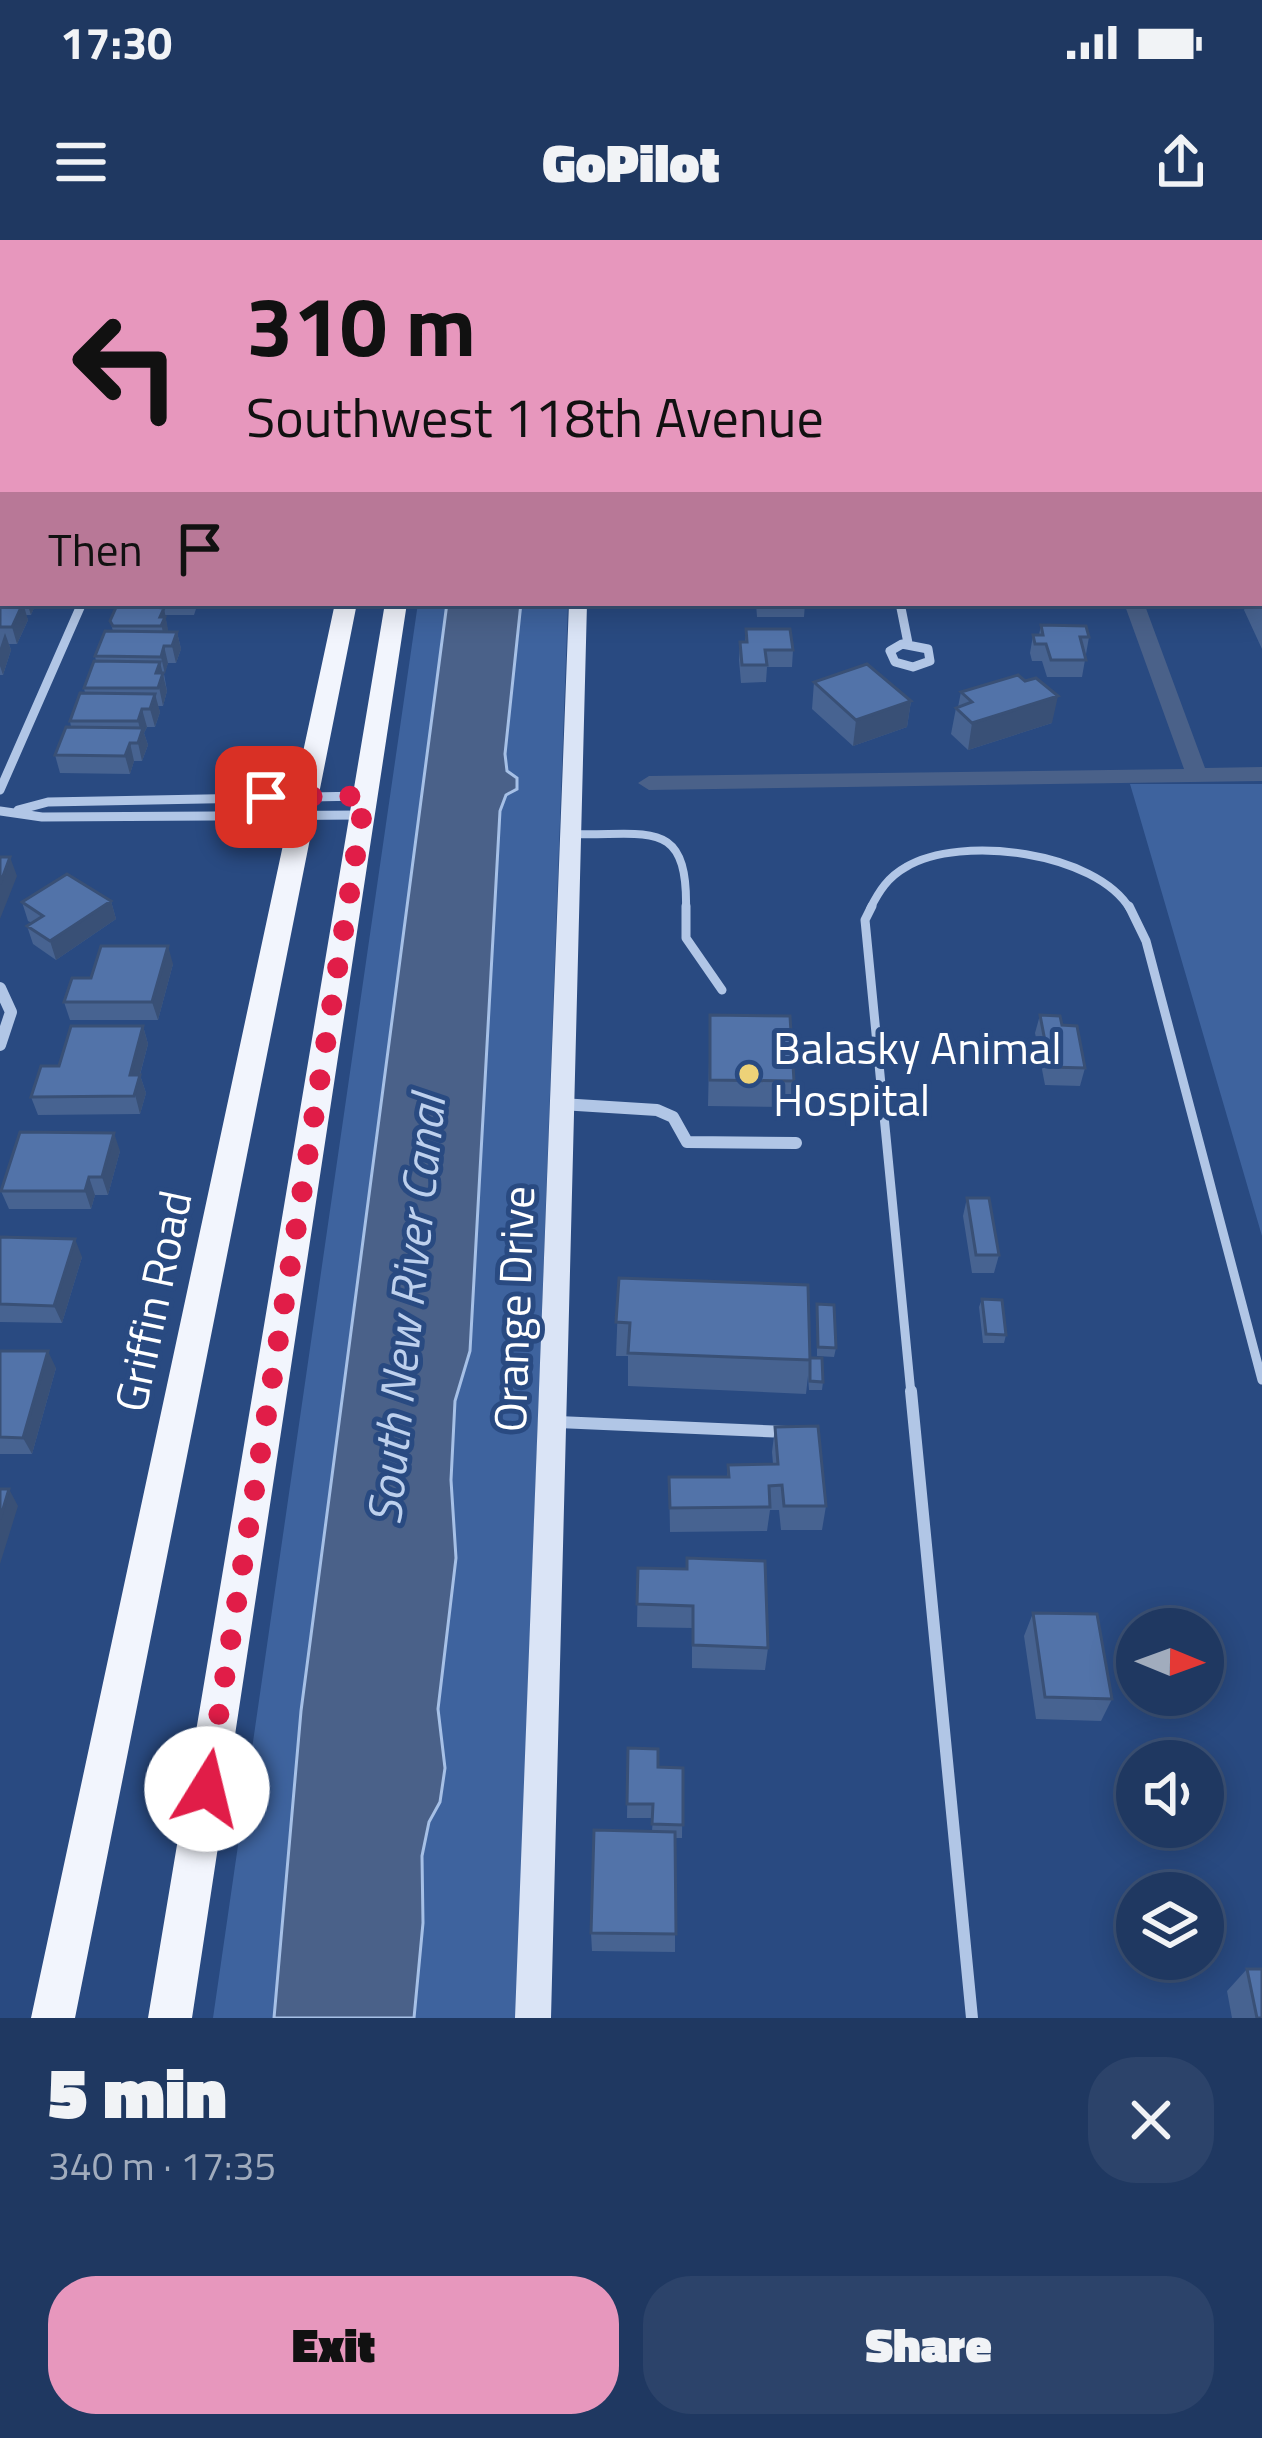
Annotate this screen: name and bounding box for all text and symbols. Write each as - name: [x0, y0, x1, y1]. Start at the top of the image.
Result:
- text: 17:30: [60, 8, 172, 76]
- text: GoPilot: [542, 121, 720, 203]
- icon: menu: [48, 129, 114, 195]
- icon: share: [1148, 129, 1214, 195]
- text: 310 m: [246, 261, 476, 389]
- icon: left: [48, 288, 204, 444]
- text: Southwest 118th Avenue: [246, 376, 824, 458]
- text: Then: [48, 515, 143, 583]
- icon: arrive: [167, 516, 233, 582]
- pin: [215, 746, 317, 848]
- icon: arrive: [233, 764, 299, 830]
- place label: Balasky Animal Hospital: [773, 1013, 1062, 1133]
- marker: Balasky Animal Hospital: [736, 1061, 762, 1087]
- water label: South New River Canal: [347, 1087, 465, 1528]
- street label: Griffin Road: [95, 1184, 209, 1418]
- street label: Orange Drive: [475, 1185, 551, 1433]
- north arrow: [1116, 1608, 1224, 1716]
- map controls: [1116, 1608, 1224, 1980]
- position arrow: [144, 1726, 270, 1852]
- button: sound: [1116, 1740, 1224, 1848]
- button: layers: [1116, 1872, 1224, 1980]
- text: 5 min: [48, 2036, 227, 2146]
- button: close: [1088, 2057, 1214, 2183]
- text: 340 m · 17:35: [48, 2136, 276, 2195]
- button: Exit: [48, 2276, 619, 2414]
- button: Share: [643, 2276, 1214, 2414]

